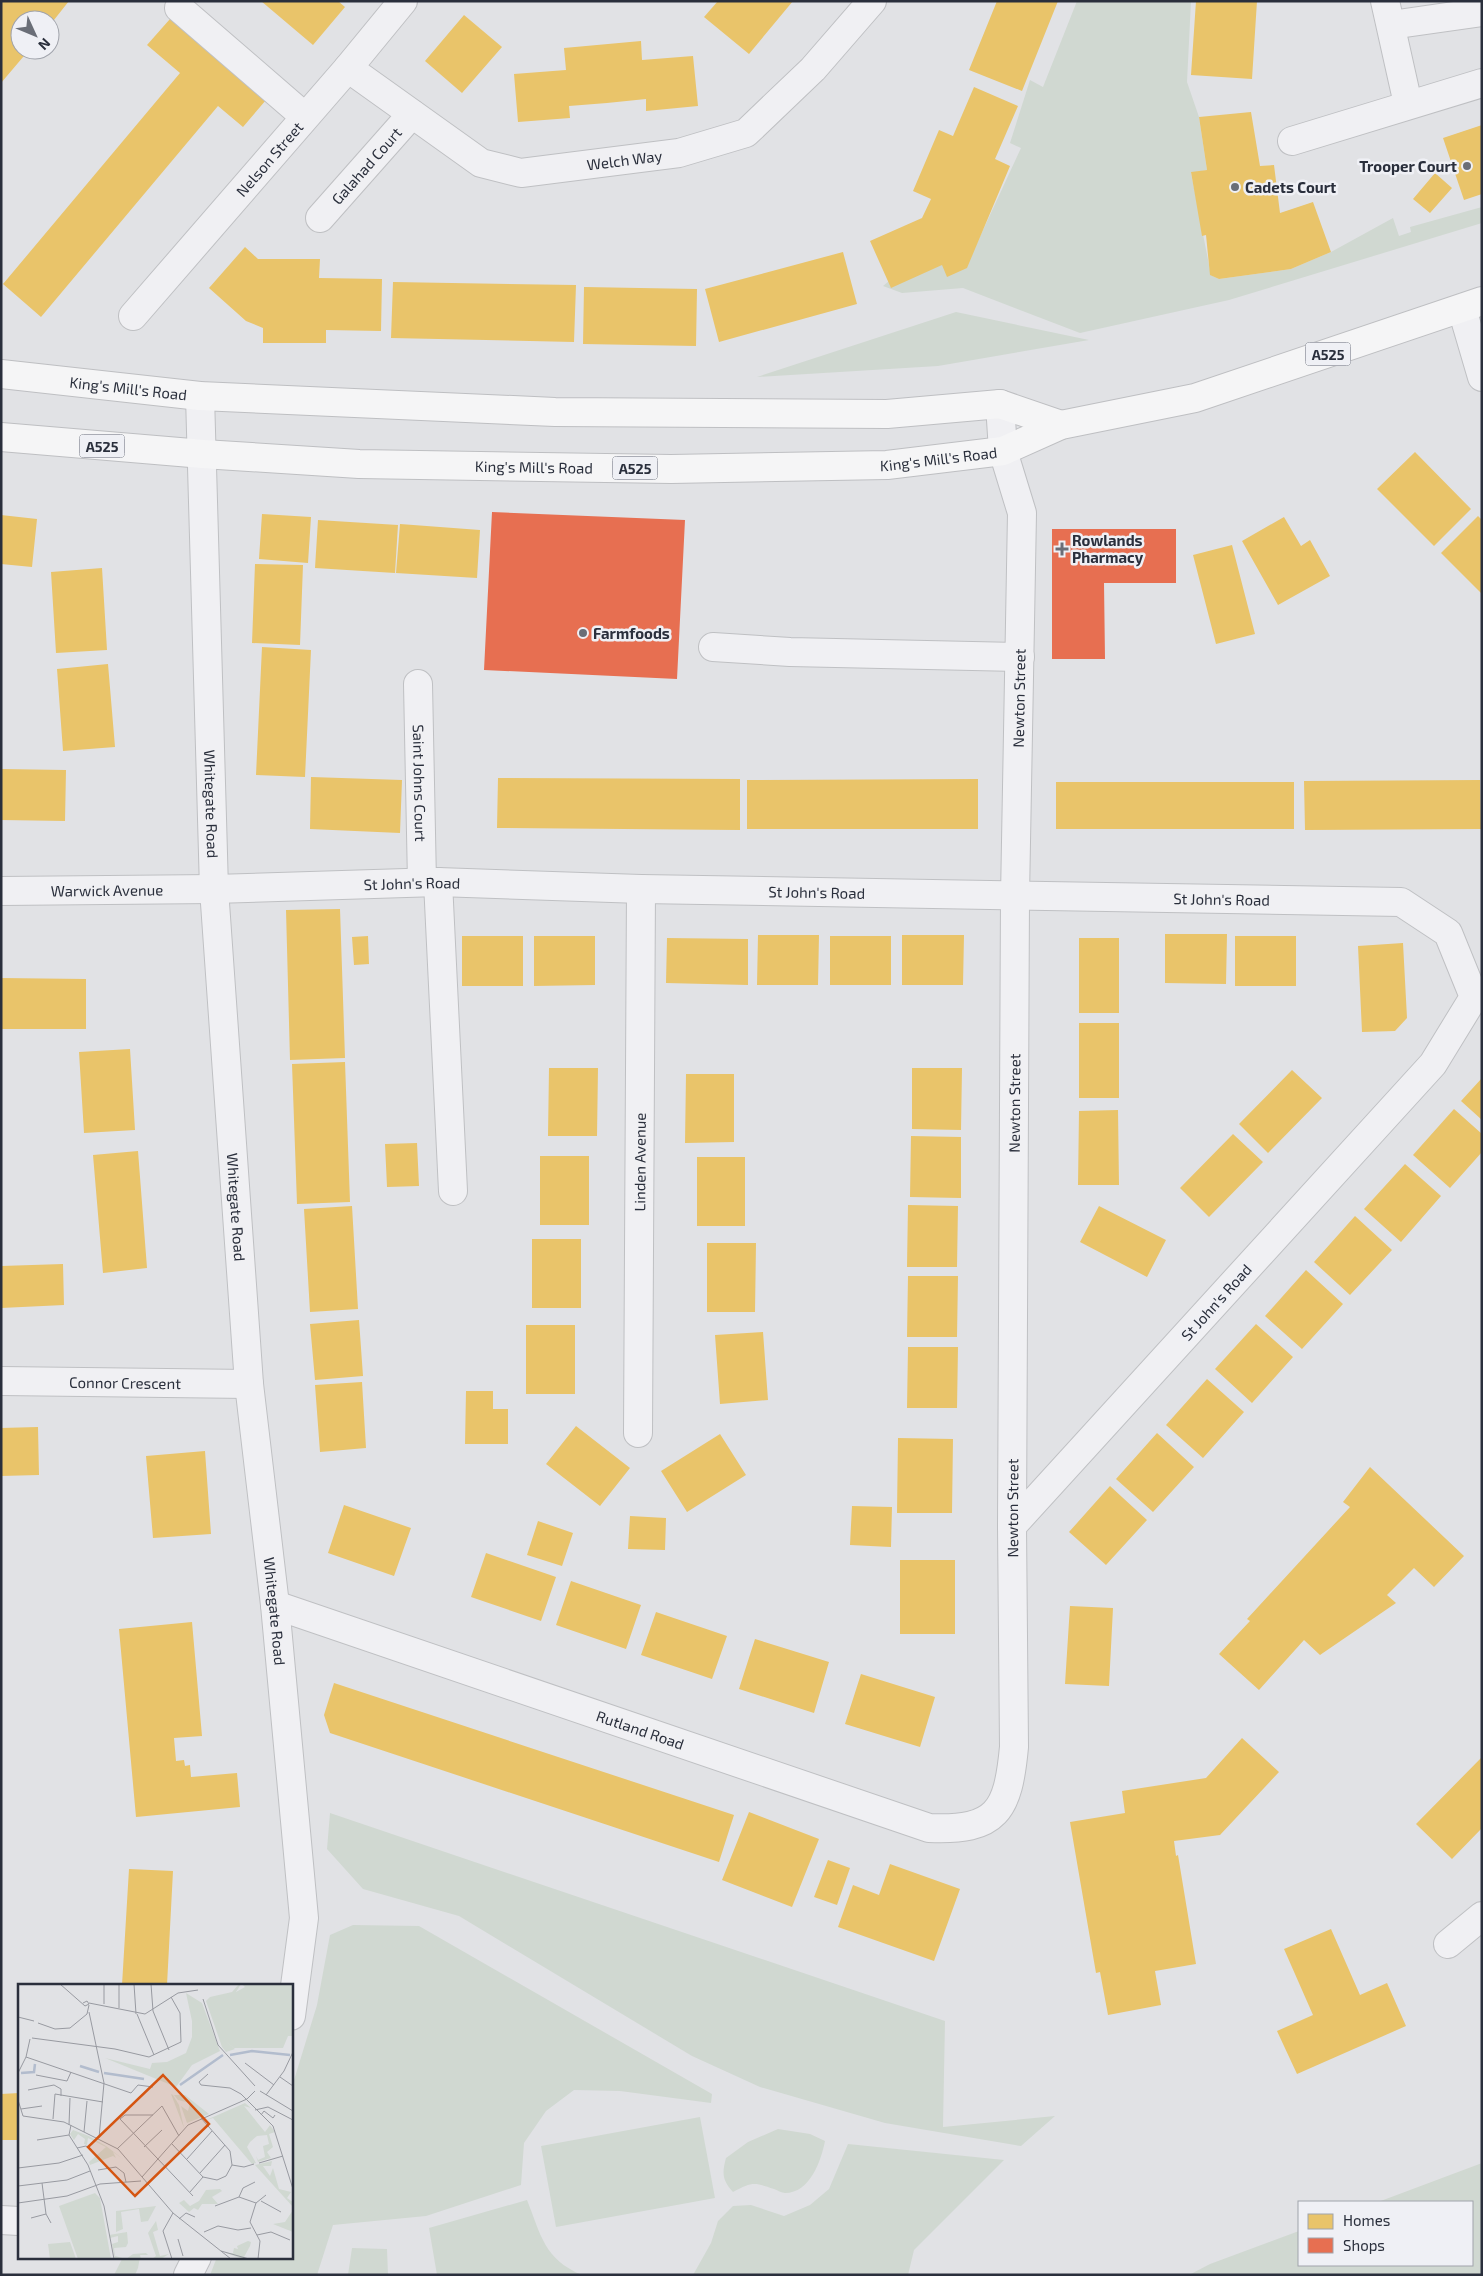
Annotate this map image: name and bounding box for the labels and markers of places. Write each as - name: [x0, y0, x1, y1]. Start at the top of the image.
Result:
- place label: Trooper Court: [1359, 157, 1457, 175]
- marker: Trooper Court: [1461, 160, 1473, 172]
- place label: Cadets Court: [1245, 178, 1336, 196]
- marker: Cadets Court: [1229, 181, 1241, 193]
- place label: Rowlands Pharmacy: [1072, 531, 1144, 567]
- marker: Rowlands Pharmacy: [1056, 543, 1068, 555]
- place label: Farmfoods: [593, 624, 670, 642]
- marker: Farmfoods: [577, 627, 589, 639]

